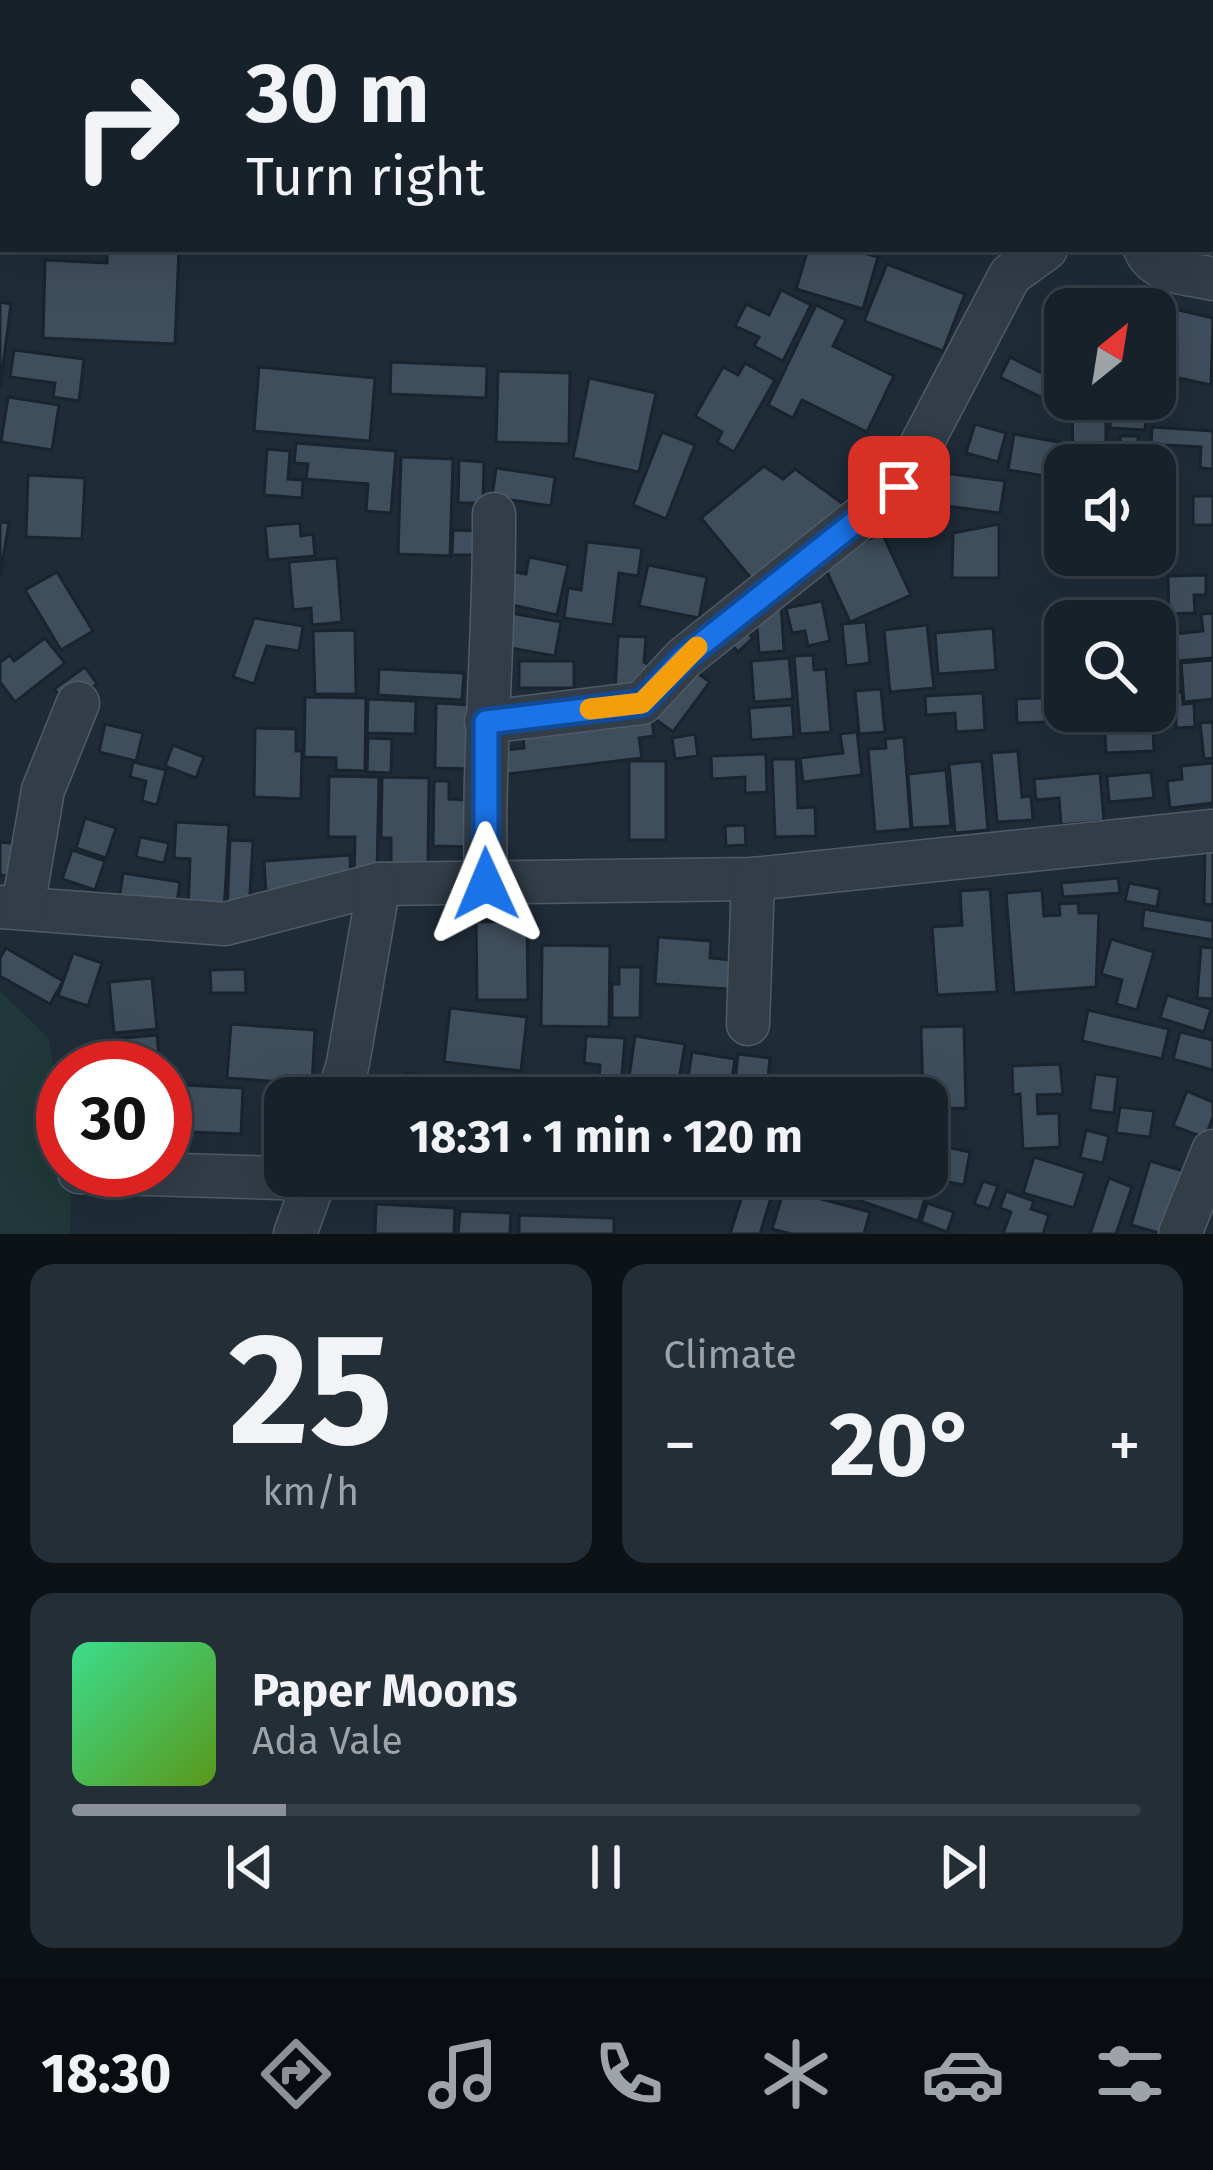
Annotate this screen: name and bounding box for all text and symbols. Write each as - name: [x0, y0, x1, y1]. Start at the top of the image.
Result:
- text: 30 m: [246, 43, 430, 144]
- icon: right: [48, 48, 204, 204]
- text: Turn right: [246, 145, 485, 209]
- north arrow: [1044, 288, 1176, 420]
- map controls: [1044, 288, 1176, 732]
- pin: [848, 436, 950, 538]
- button: sound: [1044, 444, 1176, 576]
- icon: arrive: [866, 454, 932, 520]
- button: search: [1044, 600, 1176, 732]
- position arrow: [423, 821, 549, 947]
- speed limit sign: 30: [36, 1041, 192, 1197]
- text: 18:31 · 1 min · 120 m: [409, 1110, 803, 1164]
- text: 25: [229, 1297, 393, 1484]
- text: Climate: [664, 1332, 797, 1378]
- text: 20°: [829, 1391, 975, 1499]
- text: −: [664, 1406, 697, 1485]
- text: +: [1108, 1406, 1141, 1485]
- text: km/h: [262, 1469, 359, 1515]
- text: Paper Moons: [252, 1664, 517, 1718]
- text: Ada Vale: [252, 1718, 403, 1764]
- icon: previous: [217, 1834, 283, 1900]
- icon: pause: [573, 1834, 639, 1900]
- icon: next: [930, 1834, 996, 1900]
- icon: directions: [254, 2032, 338, 2116]
- icon: music: [421, 2032, 505, 2116]
- icon: phone: [587, 2032, 671, 2116]
- icon: climate: [754, 2032, 838, 2116]
- icon: car: [921, 2032, 1005, 2116]
- icon: filters: [1088, 2032, 1172, 2116]
- text: 18:30: [41, 2042, 171, 2106]

